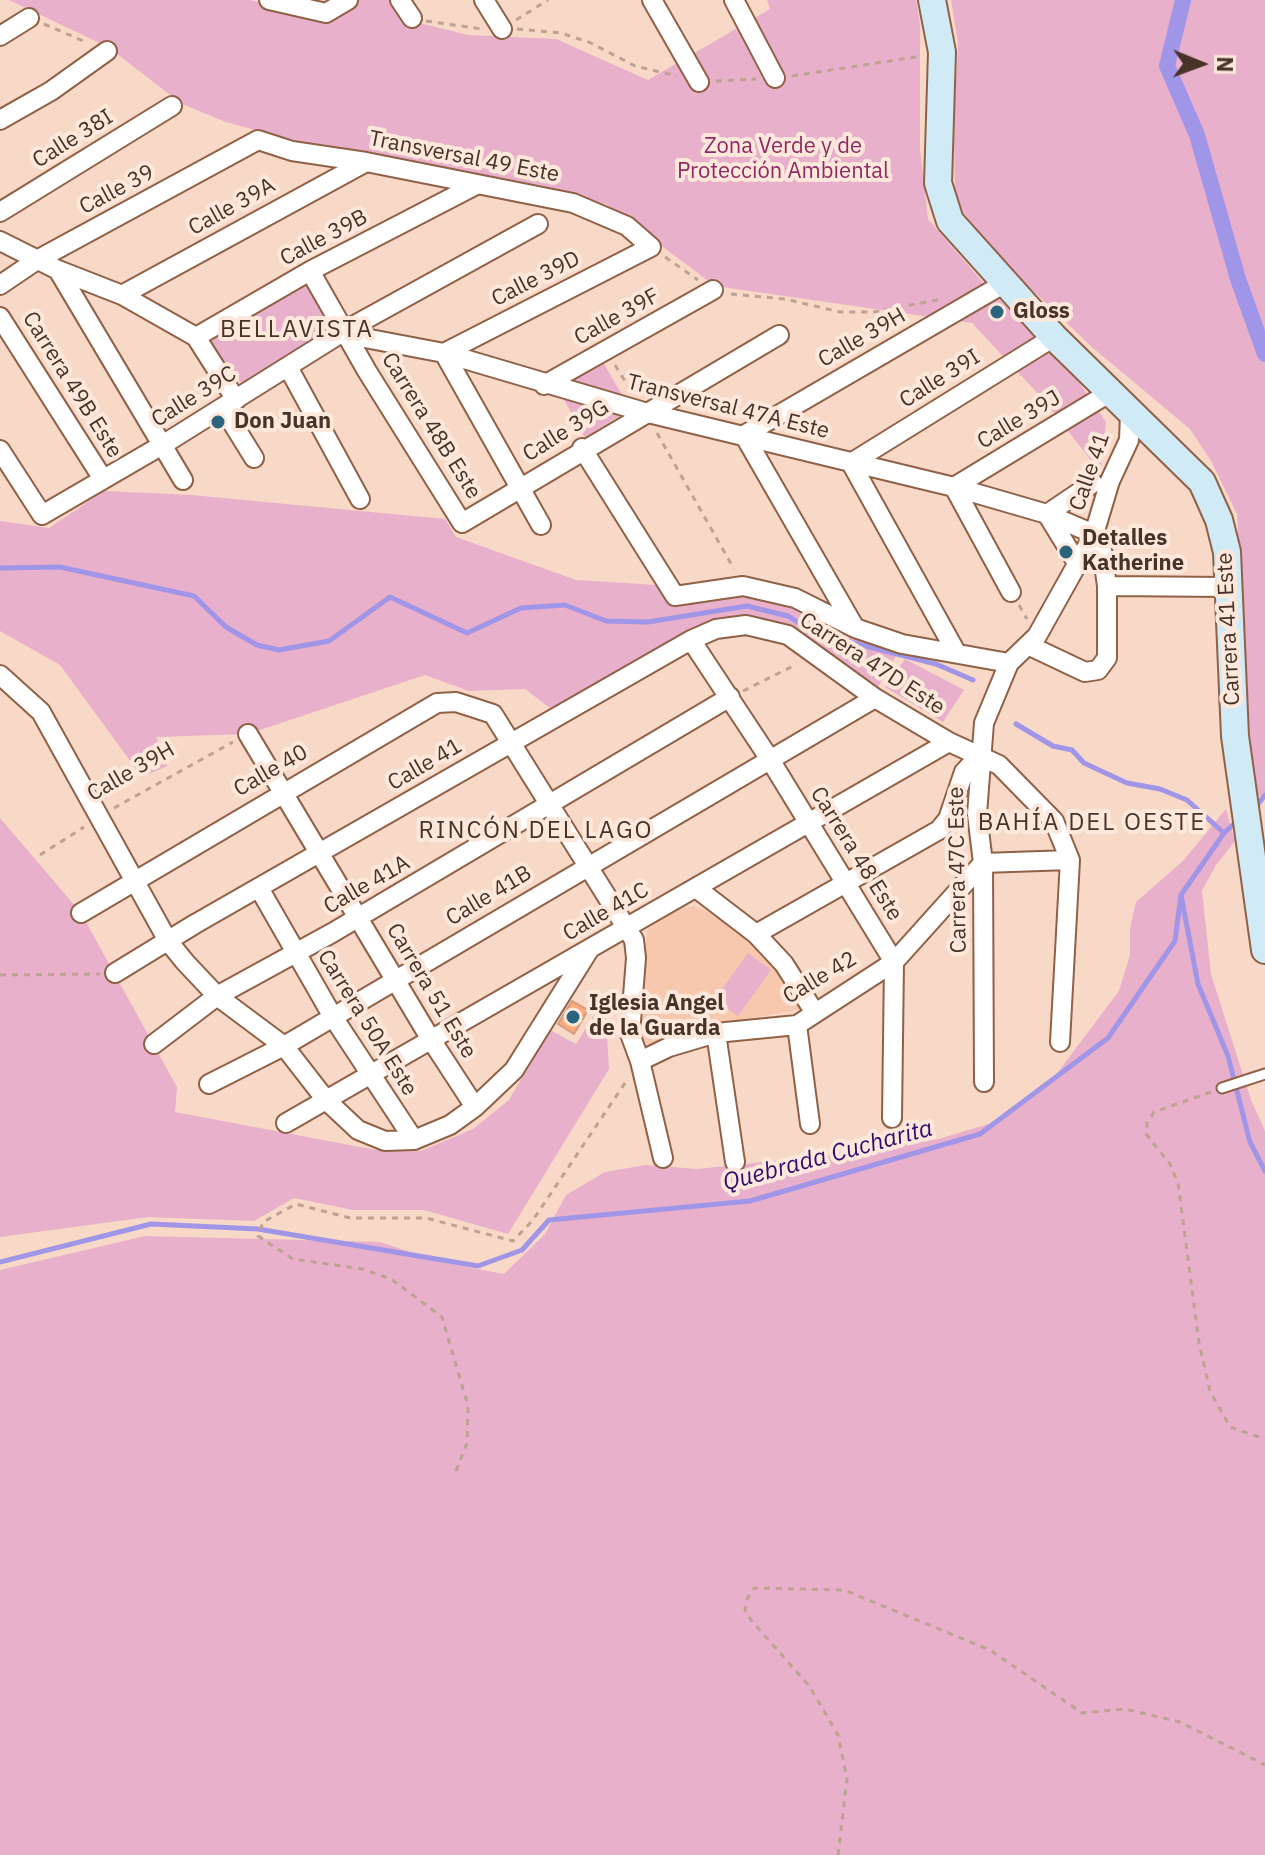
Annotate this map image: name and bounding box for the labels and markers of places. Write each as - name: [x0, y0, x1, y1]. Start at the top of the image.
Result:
- place label: Gloss: [1013, 299, 1070, 325]
- marker: Gloss: [988, 303, 1006, 321]
- place label: Don Juan: [234, 409, 331, 435]
- marker: Don Juan: [209, 413, 227, 431]
- place label: Detalles Katherine: [1082, 526, 1184, 578]
- marker: Detalles Katherine: [1057, 543, 1075, 561]
- place label: Iglesia Angel de la Guarda: [589, 991, 724, 1042]
- marker: Iglesia Angel de la Guarda: [564, 1008, 582, 1026]

